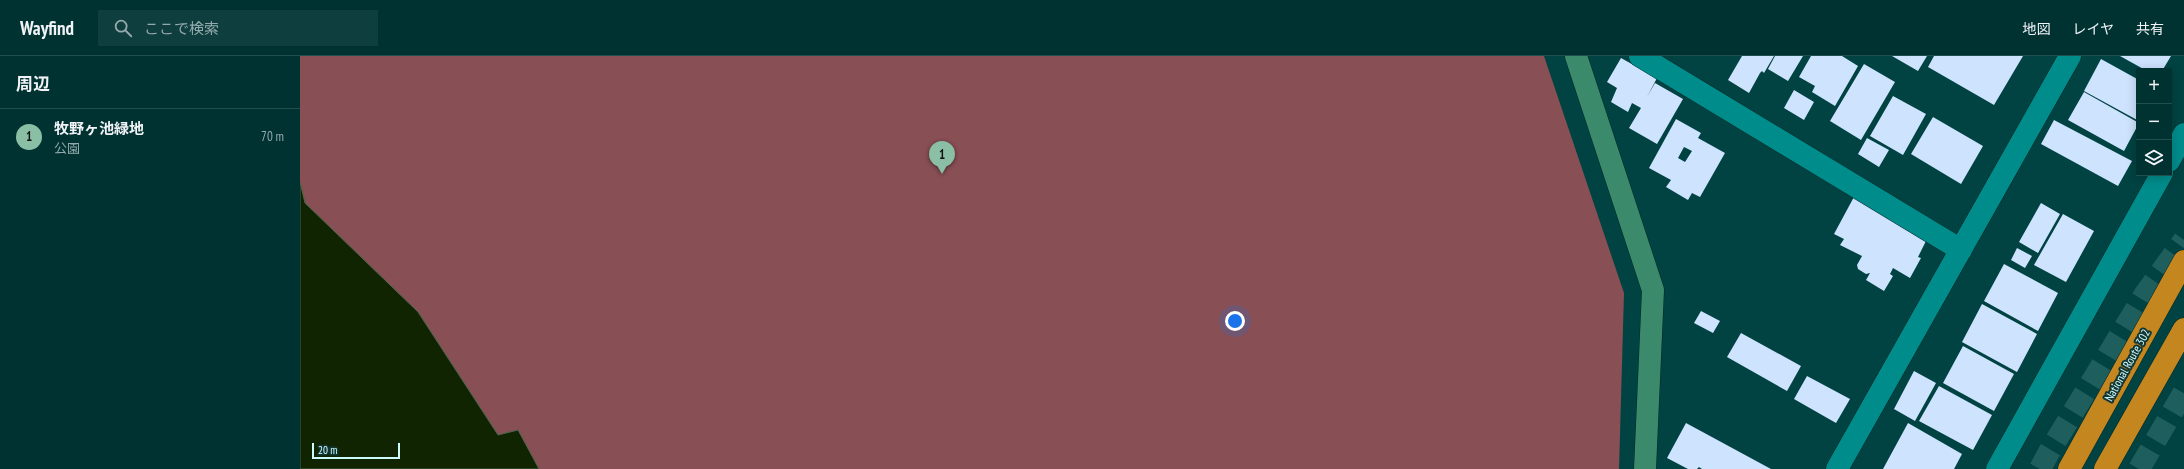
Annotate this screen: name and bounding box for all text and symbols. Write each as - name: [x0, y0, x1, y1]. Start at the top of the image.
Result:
- search box: [98, 10, 378, 46]
- text: Wayfind: [20, 16, 74, 40]
- icon: search: [112, 17, 134, 39]
- text: ここで検索: [144, 19, 219, 38]
- text: 地図: [2022, 20, 2050, 38]
- text: レイヤ: [2072, 20, 2114, 38]
- text: 共有: [2136, 20, 2164, 38]
- map controls: [2136, 68, 2172, 176]
- button: +: [2136, 68, 2172, 104]
- text: 周辺: [16, 73, 50, 95]
- button: −: [2136, 104, 2172, 140]
- text: 牧野ヶ池緑地: [54, 119, 144, 138]
- text: 1: [26, 128, 32, 145]
- text: 70 m: [261, 128, 284, 145]
- text: 公園: [54, 140, 80, 157]
- button: layers: [2136, 140, 2172, 176]
- pin: 1: [929, 141, 955, 174]
- your location: [1225, 311, 1245, 331]
- street label: National Route 302: [2101, 326, 2153, 404]
- scale bar: [312, 441, 400, 460]
- text: 20 m: [318, 443, 337, 457]

